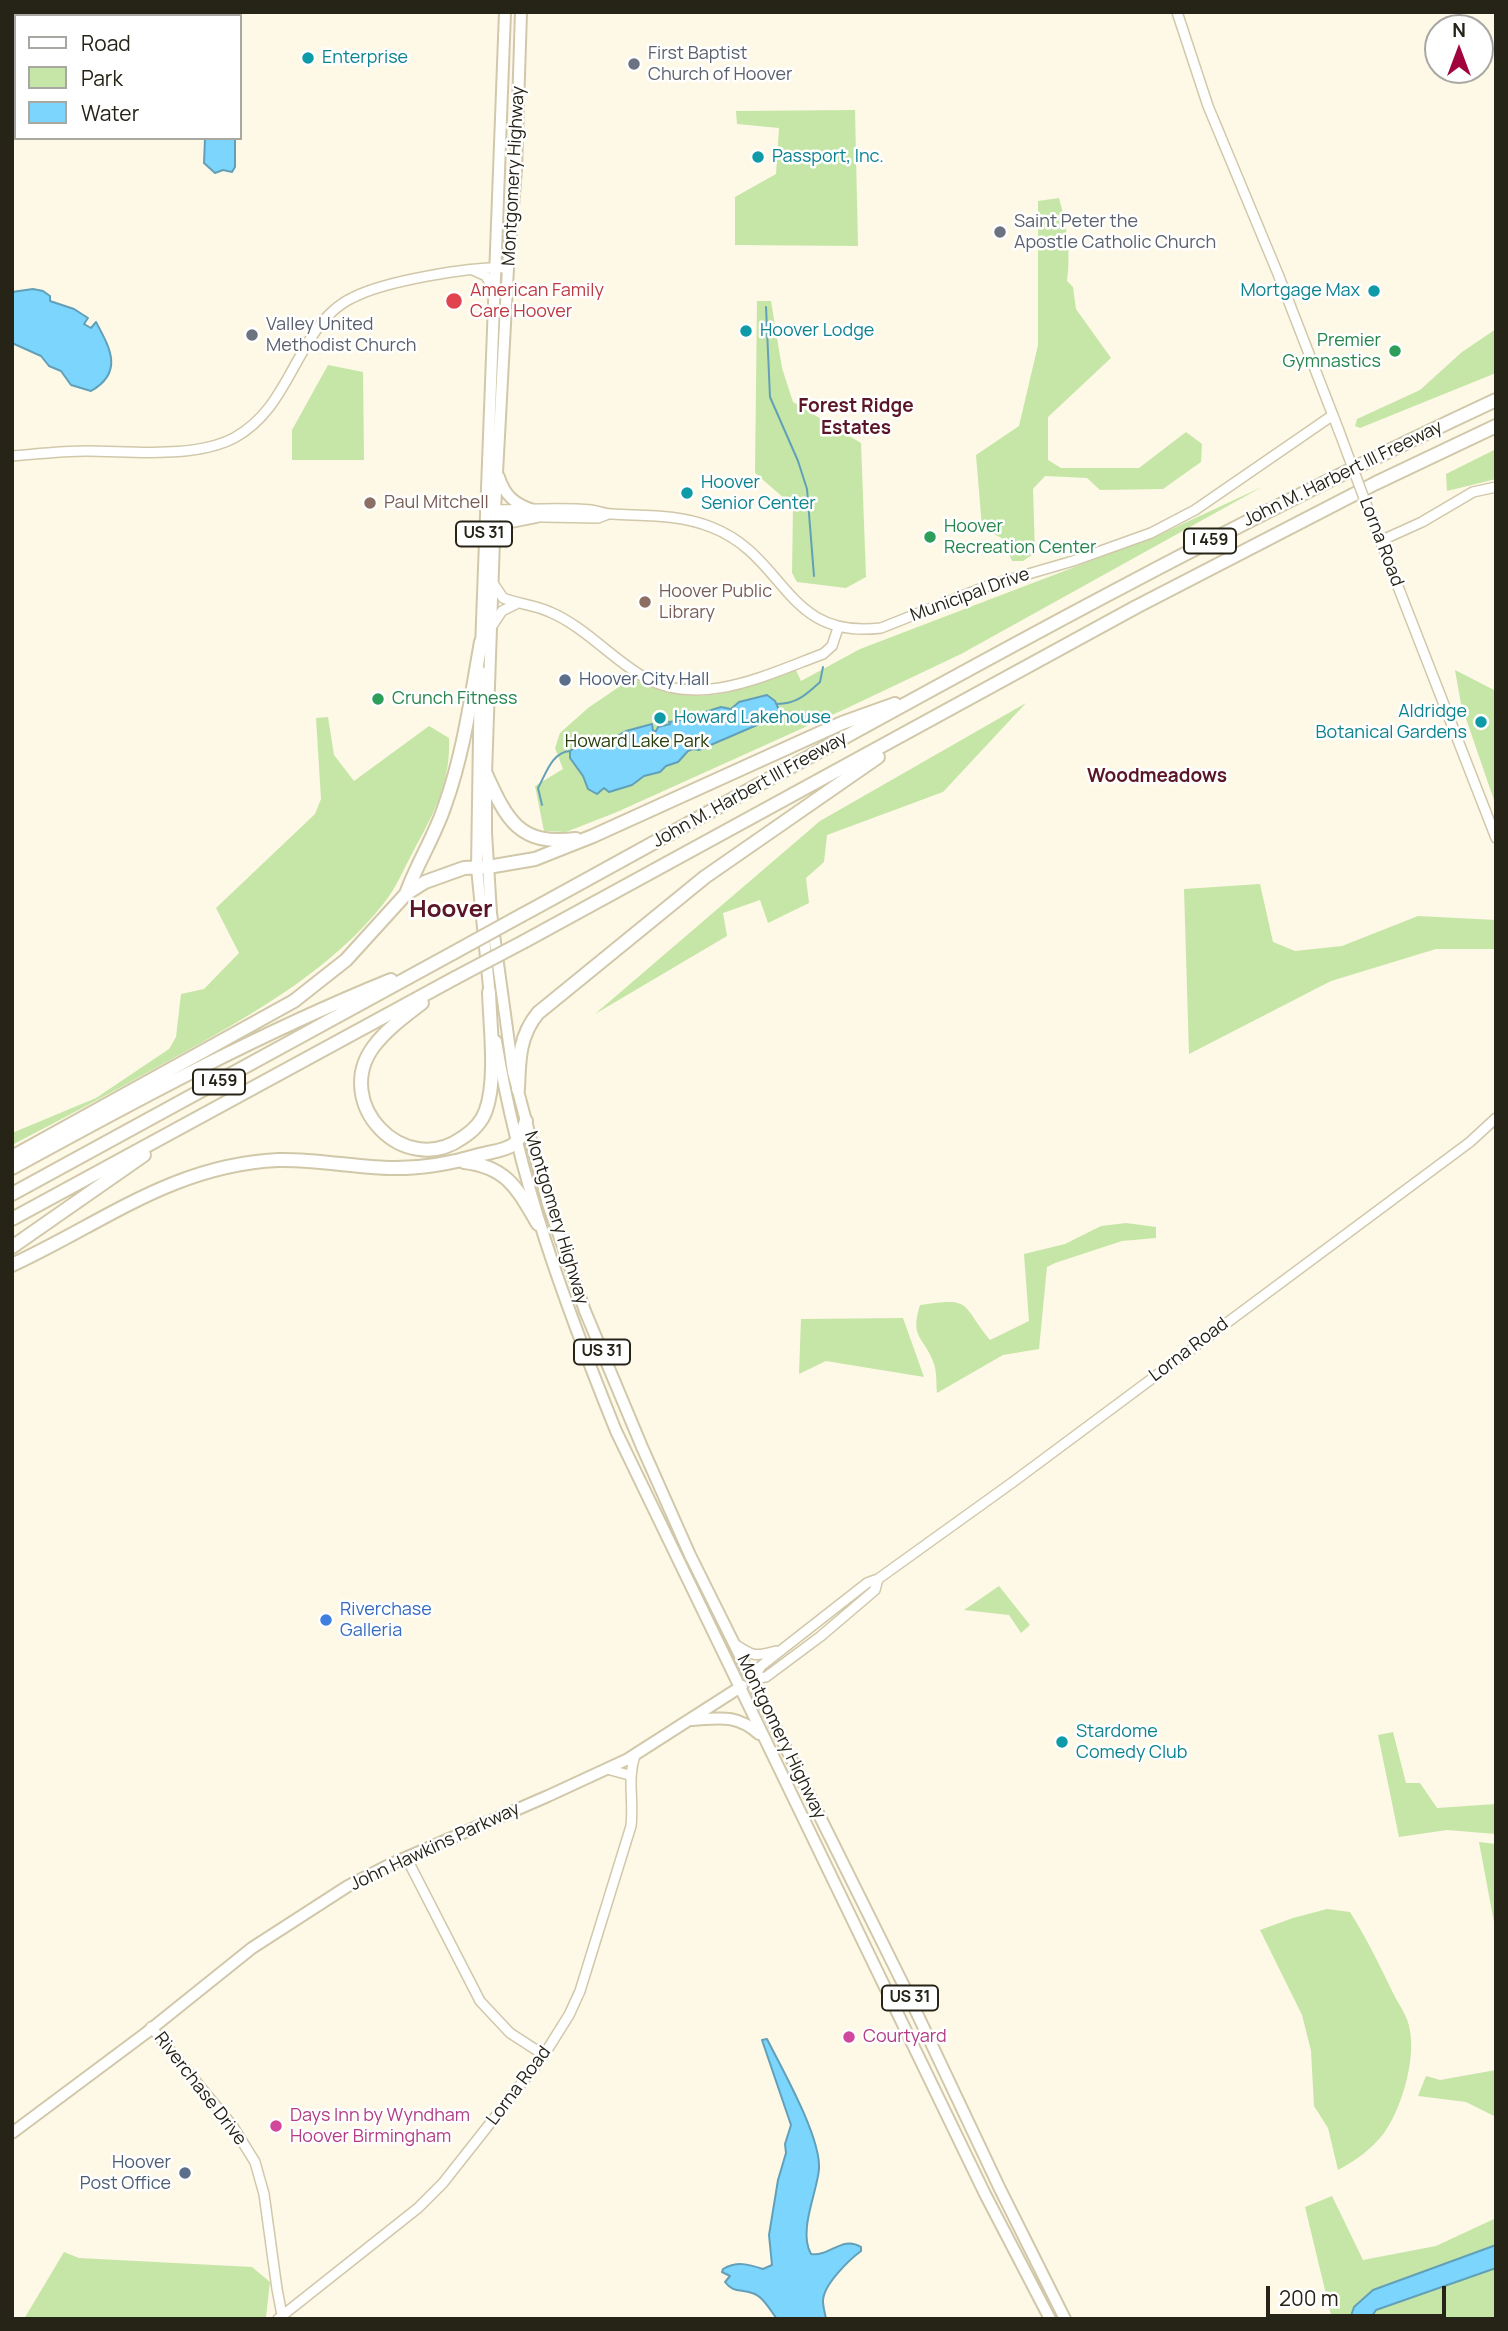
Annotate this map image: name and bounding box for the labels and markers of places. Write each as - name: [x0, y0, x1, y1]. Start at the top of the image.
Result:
- place label: First Baptist Church of Hoover: [648, 43, 793, 86]
- place label: Enterprise: [322, 47, 408, 69]
- marker: Enterprise: [300, 50, 316, 66]
- marker: First Baptist Church of Hoover: [626, 56, 642, 72]
- place label: Passport, Inc.: [772, 146, 884, 168]
- marker: Passport, Inc.: [750, 149, 766, 165]
- place label: Saint Peter the Apostle Catholic Church: [1014, 211, 1216, 254]
- marker: Saint Peter the Apostle Catholic Church: [992, 224, 1008, 240]
- place label: American Family Care Hoover: [470, 280, 604, 322]
- place label: Mortgage Max: [1240, 280, 1360, 302]
- marker: Mortgage Max: [1366, 283, 1382, 299]
- marker: American Family Care Hoover: [444, 291, 464, 311]
- place label: Valley United Methodist Church: [266, 314, 417, 356]
- place label: Hoover Lodge: [760, 320, 874, 342]
- marker: Hoover Lodge: [738, 323, 754, 339]
- marker: Valley United Methodist Church: [244, 327, 260, 343]
- place label: Premier Gymnastics: [1283, 330, 1381, 372]
- marker: Premier Gymnastics: [1387, 343, 1403, 359]
- place label: Hoover Senior Center: [701, 472, 816, 514]
- marker: Hoover Senior Center: [679, 485, 695, 501]
- place label: Paul Mitchell: [384, 492, 489, 514]
- marker: Paul Mitchell: [362, 495, 378, 511]
- place label: Hoover Recreation Center: [944, 516, 1097, 558]
- marker: Hoover Recreation Center: [922, 529, 938, 545]
- place label: Hoover Public Library: [659, 581, 772, 624]
- marker: Hoover Public Library: [637, 594, 653, 610]
- place label: Hoover City Hall: [579, 669, 709, 691]
- marker: Hoover City Hall: [557, 672, 573, 688]
- place label: Crunch Fitness: [392, 688, 517, 710]
- marker: Crunch Fitness: [370, 691, 386, 707]
- place label: Aldridge Botanical Gardens: [1315, 701, 1467, 744]
- place label: Howard Lakehouse: [674, 707, 831, 729]
- marker: Howard Lakehouse: [652, 710, 668, 726]
- marker: Aldridge Botanical Gardens: [1473, 714, 1489, 730]
- place label: Riverchase Galleria: [340, 1599, 432, 1642]
- marker: Riverchase Galleria: [318, 1612, 334, 1628]
- place label: Stardome Comedy Club: [1076, 1721, 1187, 1764]
- marker: Stardome Comedy Club: [1054, 1734, 1070, 1750]
- place label: Courtyard: [863, 2026, 947, 2048]
- marker: Courtyard: [841, 2029, 857, 2045]
- place label: Days Inn by Wyndham Hoover Birmingham: [290, 2105, 470, 2148]
- marker: Days Inn by Wyndham Hoover Birmingham: [268, 2118, 284, 2134]
- place label: Hoover Post Office: [80, 2152, 171, 2194]
- marker: Hoover Post Office: [177, 2165, 193, 2181]

